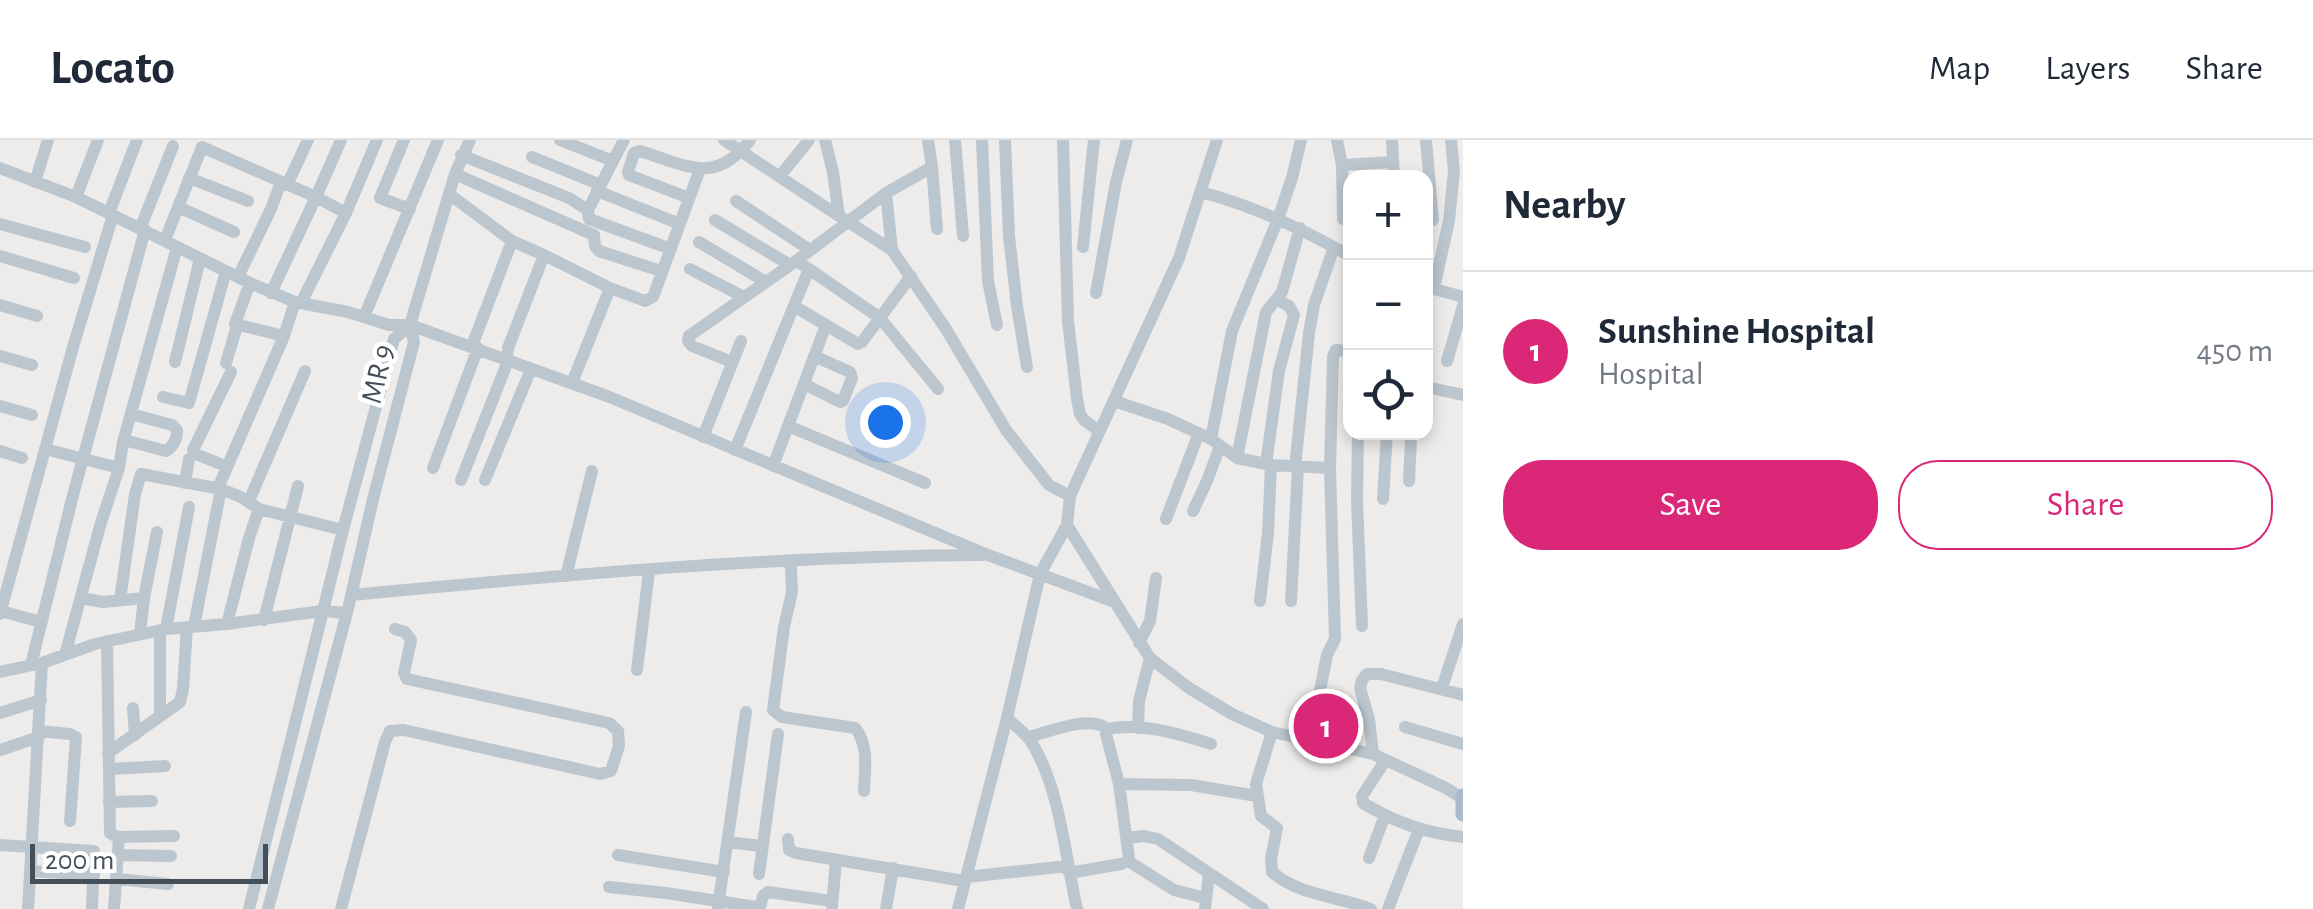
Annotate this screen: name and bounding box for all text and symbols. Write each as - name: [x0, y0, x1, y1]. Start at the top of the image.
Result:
- text: Locato: [50, 45, 175, 93]
- text: Map: [1929, 51, 1990, 86]
- text: Layers: [2045, 51, 2130, 86]
- text: Share: [2185, 51, 2263, 86]
- map controls: [1343, 170, 1433, 440]
- button: +: [1343, 170, 1433, 260]
- text: Nearby: [1503, 184, 1626, 226]
- button: −: [1343, 260, 1433, 350]
- text: Sunshine Hospital: [1598, 313, 1875, 351]
- text: 1: [1530, 335, 1541, 367]
- text: 450 m: [2196, 335, 2273, 367]
- street label: MR 9: [357, 342, 399, 406]
- button: locate: [1343, 350, 1433, 440]
- text: Hospital: [1598, 358, 1704, 390]
- your location: [860, 397, 911, 448]
- button: Save: [1503, 460, 1878, 550]
- button: Share: [1898, 460, 2273, 550]
- pin: 1: [1294, 688, 1358, 764]
- scale bar: [30, 839, 268, 884]
- text: 200 m: [45, 847, 114, 875]

